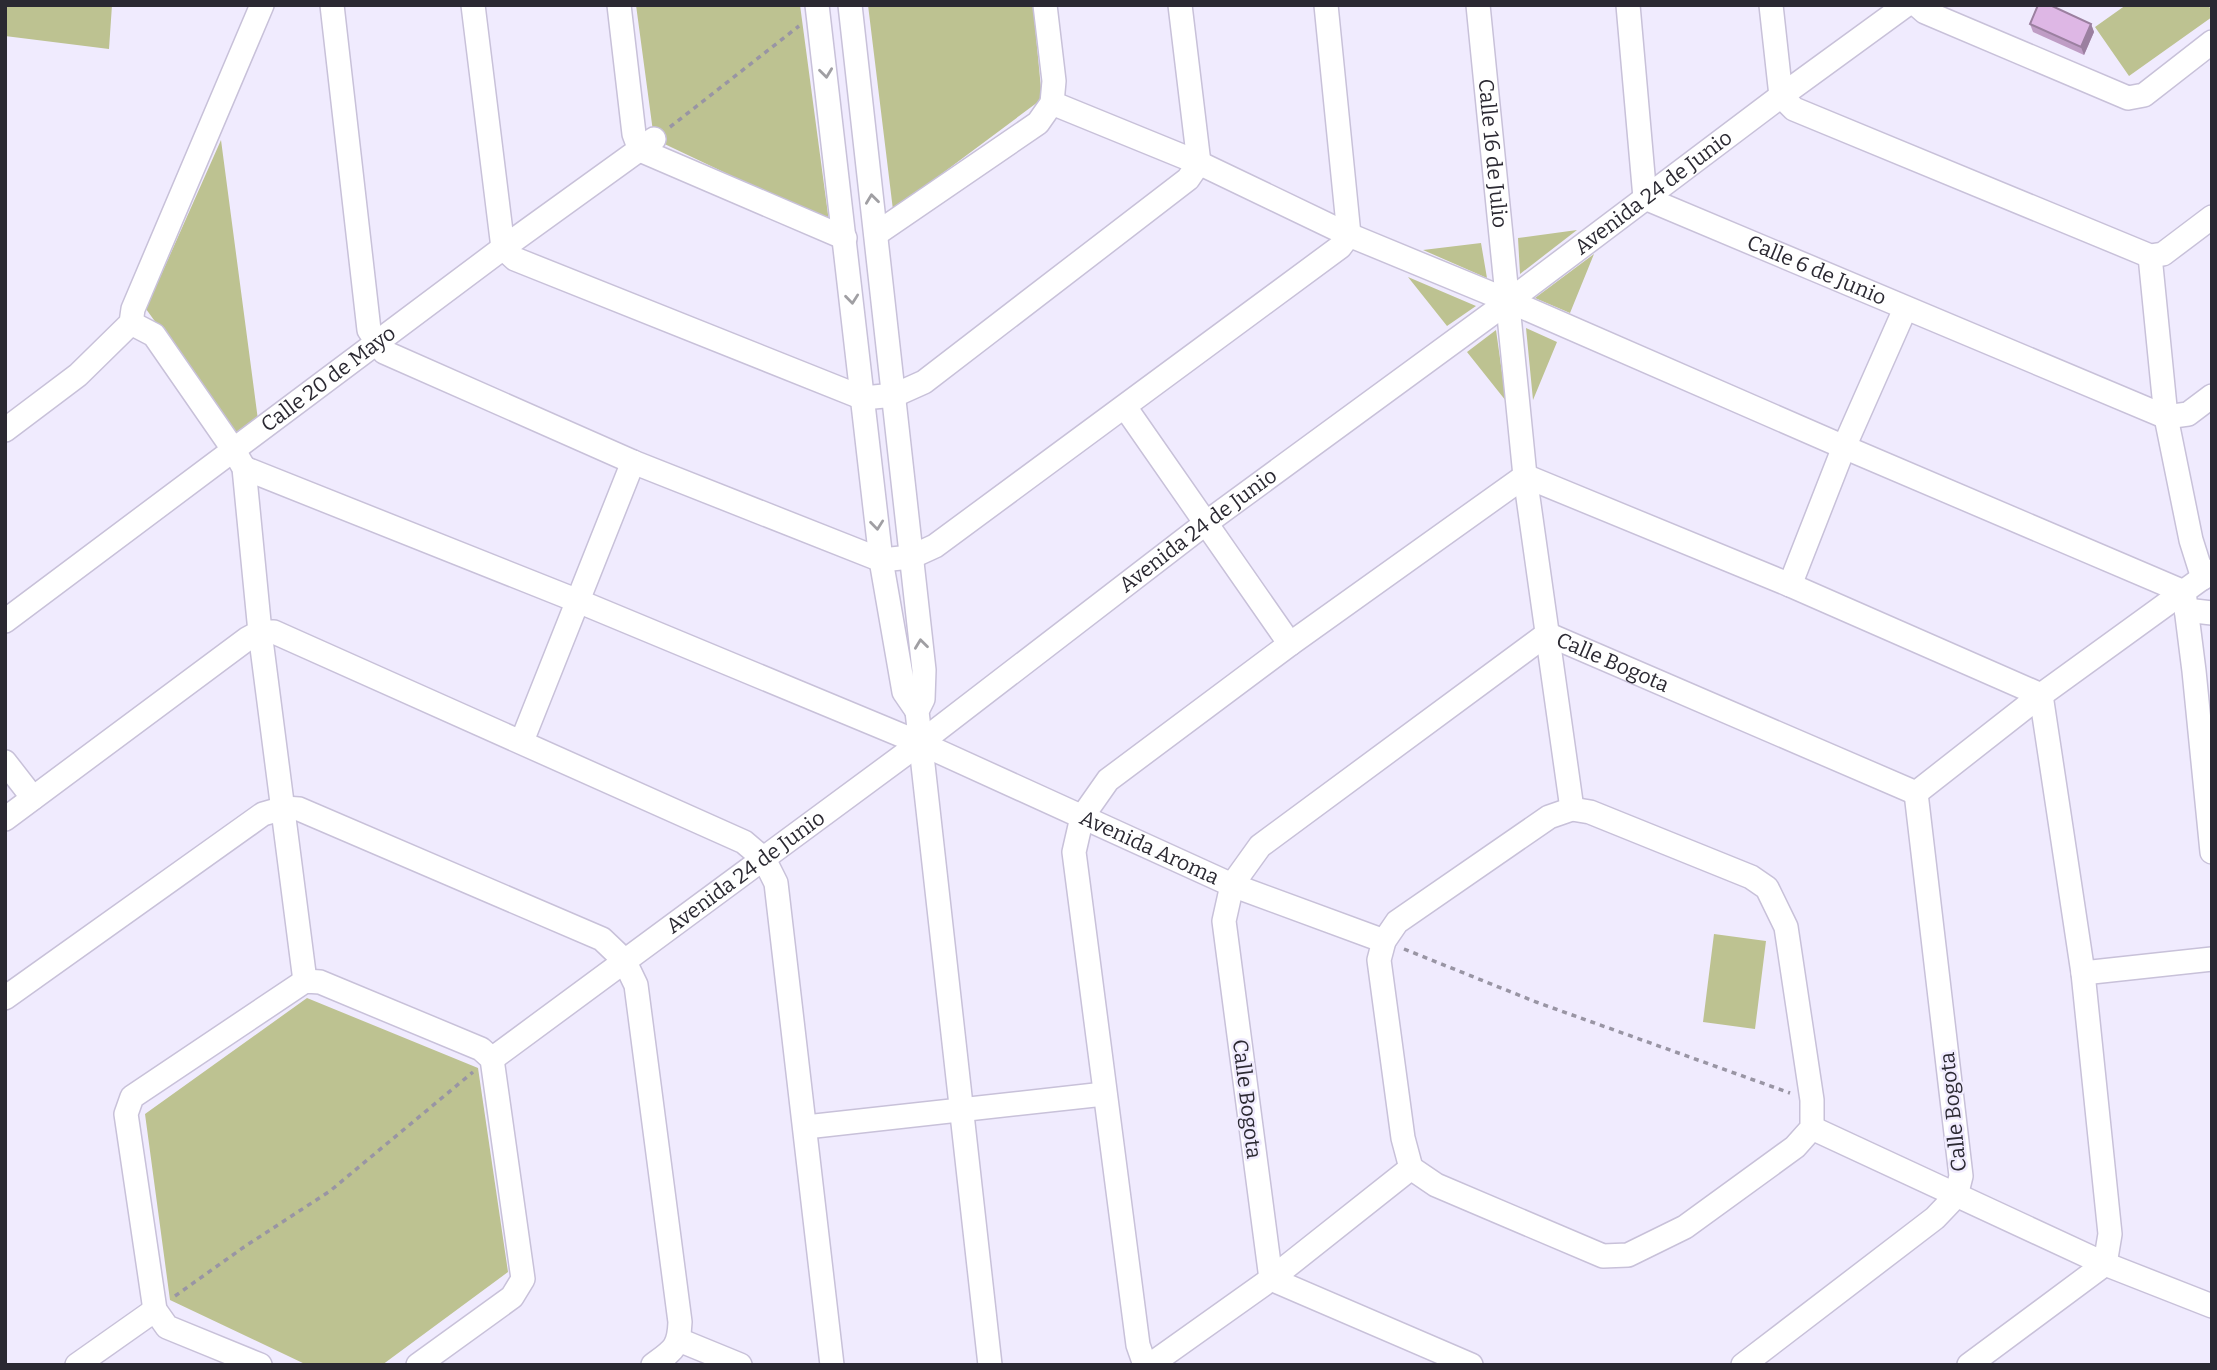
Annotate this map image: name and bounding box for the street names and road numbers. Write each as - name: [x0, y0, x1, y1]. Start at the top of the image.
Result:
- street label: Calle 16 de Julio: [1472, 77, 1513, 229]
- street label: Avenida 24 de Junio: [1569, 125, 1737, 260]
- street label: Calle 6 de Junio: [1743, 229, 1890, 311]
- street label: Calle 20 de Mayo: [256, 320, 401, 438]
- street label: Avenida 24 de Junio: [1114, 463, 1282, 598]
- street label: Calle Bogota: [1552, 627, 1674, 698]
- street label: Avenida Aroma: [1076, 804, 1224, 891]
- street label: Avenida 24 de Junio: [661, 805, 830, 939]
- street label: Calle Bogota: [1227, 1038, 1267, 1161]
- street label: Calle Bogota: [1934, 1050, 1972, 1173]

